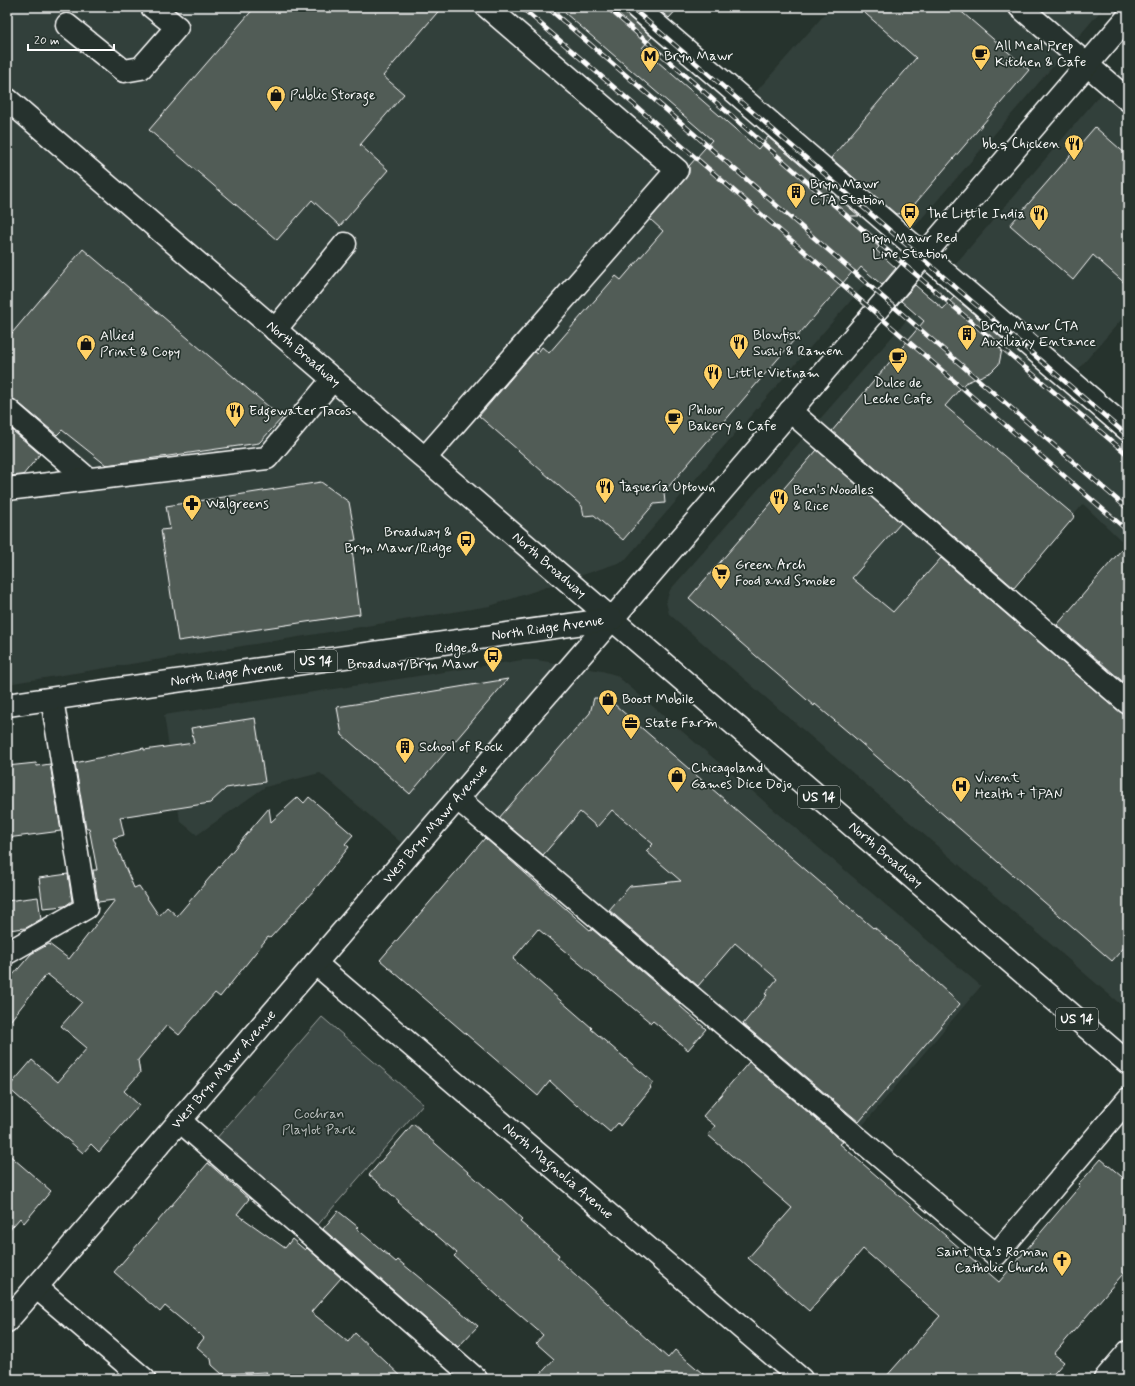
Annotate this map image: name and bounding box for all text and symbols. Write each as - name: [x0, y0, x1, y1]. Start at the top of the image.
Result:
- scale bar: [28, 26, 114, 52]
- text: 20 m: [34, 33, 60, 49]
- place label: All Meal Prep Kitchen & Cafe: [995, 37, 1086, 71]
- cafe icon: All Meal Prep Kitchen & Cafe: [970, 43, 992, 71]
- metro station icon: Bryn Mawr: [639, 45, 661, 73]
- place label: Bryn Mawr: [664, 47, 734, 65]
- shop icon: Public Storage: [265, 84, 287, 112]
- place label: Public Storage: [290, 86, 376, 106]
- restaurant icon: bb.q Chicken: [1063, 133, 1085, 161]
- place label: bb.q Chicken: [982, 135, 1060, 153]
- place label: Bryn Mawr CTA Station: [810, 175, 885, 209]
- building icon: Bryn Mawr CTA Station: [785, 181, 807, 209]
- bus stop icon: Bryn Mawr Red Line Station: [899, 201, 921, 229]
- restaurant icon: The Little India: [1028, 203, 1050, 231]
- place label: The Little India: [927, 205, 1025, 223]
- place label: Bryn Mawr Red Line Station: [862, 229, 958, 263]
- street label: North Broadway: [263, 317, 344, 391]
- place label: Bryn Mawr CTA Auxiliary Entance: [981, 317, 1096, 351]
- building icon: Bryn Mawr CTA Auxiliary Entance: [956, 323, 978, 351]
- place label: Blowfish Sushi & Ramen: [753, 326, 844, 360]
- place label: Allied Print & Copy: [100, 327, 180, 361]
- restaurant icon: Blowfish Sushi & Ramen: [728, 332, 750, 360]
- shop icon: Allied Print & Copy: [75, 333, 97, 361]
- cafe icon: Dulce de Leche Cafe: [887, 346, 909, 374]
- restaurant icon: Little Vietnam: [702, 362, 724, 390]
- place label: Little Vietnam: [727, 364, 820, 382]
- place label: Dulce de Leche Cafe: [863, 374, 933, 408]
- restaurant icon: Edgewater Tacos: [224, 400, 246, 428]
- place label: Phlour Bakery & Cafe: [688, 401, 777, 435]
- place label: Edgewater Tacos: [249, 402, 351, 422]
- cafe icon: Phlour Bakery & Cafe: [663, 407, 685, 435]
- restaurant icon: Taquería Uptown: [594, 476, 616, 504]
- place label: Taquería Uptown: [619, 478, 715, 496]
- place label: Ben's Noodles & Rice: [793, 481, 874, 515]
- restaurant icon: Ben's Noodles & Rice: [768, 487, 790, 515]
- pharmacy icon: Walgreens: [181, 493, 203, 521]
- place label: Walgreens: [206, 495, 269, 514]
- place label: Broadway & Bryn Mawr/Ridge: [345, 523, 452, 558]
- street label: North Broadway: [508, 528, 590, 602]
- bus stop icon: Broadway & Bryn Mawr/Ridge: [455, 529, 477, 557]
- place label: Green Arch Food and Smoke: [735, 556, 836, 590]
- supermarket icon: Green Arch Food and Smoke: [710, 562, 732, 590]
- street label: North Ridge Avenue: [490, 611, 605, 645]
- place label: Ridge & Broadway/Bryn Mawr: [347, 639, 479, 673]
- bus stop icon: Ridge & Broadway/Bryn Mawr: [482, 645, 504, 673]
- road number: US 14: [295, 650, 337, 672]
- street label: North Ridge Avenue: [169, 657, 285, 691]
- shop icon: Boost Mobile: [597, 688, 619, 716]
- place label: Boost Mobile: [622, 690, 695, 708]
- office icon: State Farm: [620, 712, 642, 740]
- place label: State Farm: [645, 714, 718, 732]
- building icon: School of Rock: [394, 736, 416, 764]
- place label: School of Rock: [419, 738, 503, 756]
- place label: Chicagoland Games Dice Dojo: [691, 759, 792, 793]
- street label: West Bryn Mawr Avenue: [379, 761, 492, 887]
- shop icon: Chicagoland Games Dice Dojo: [666, 765, 688, 793]
- place label: Vivent Health + TPAN: [975, 769, 1063, 803]
- hospital icon: Vivent Health + TPAN: [950, 775, 972, 803]
- road number: US 14: [798, 786, 840, 808]
- street label: North Broadway: [845, 818, 927, 892]
- street label: West Bryn Mawr Avenue: [167, 1006, 280, 1133]
- road number: US 14: [1056, 1008, 1098, 1030]
- park label: Cochran Playlot Park: [282, 1105, 356, 1139]
- street label: North Magnolia Avenue: [499, 1119, 617, 1223]
- place label: Saint Ita's Roman Catholic Church: [936, 1243, 1048, 1277]
- church icon: Saint Ita's Roman Catholic Church: [1051, 1249, 1073, 1277]

